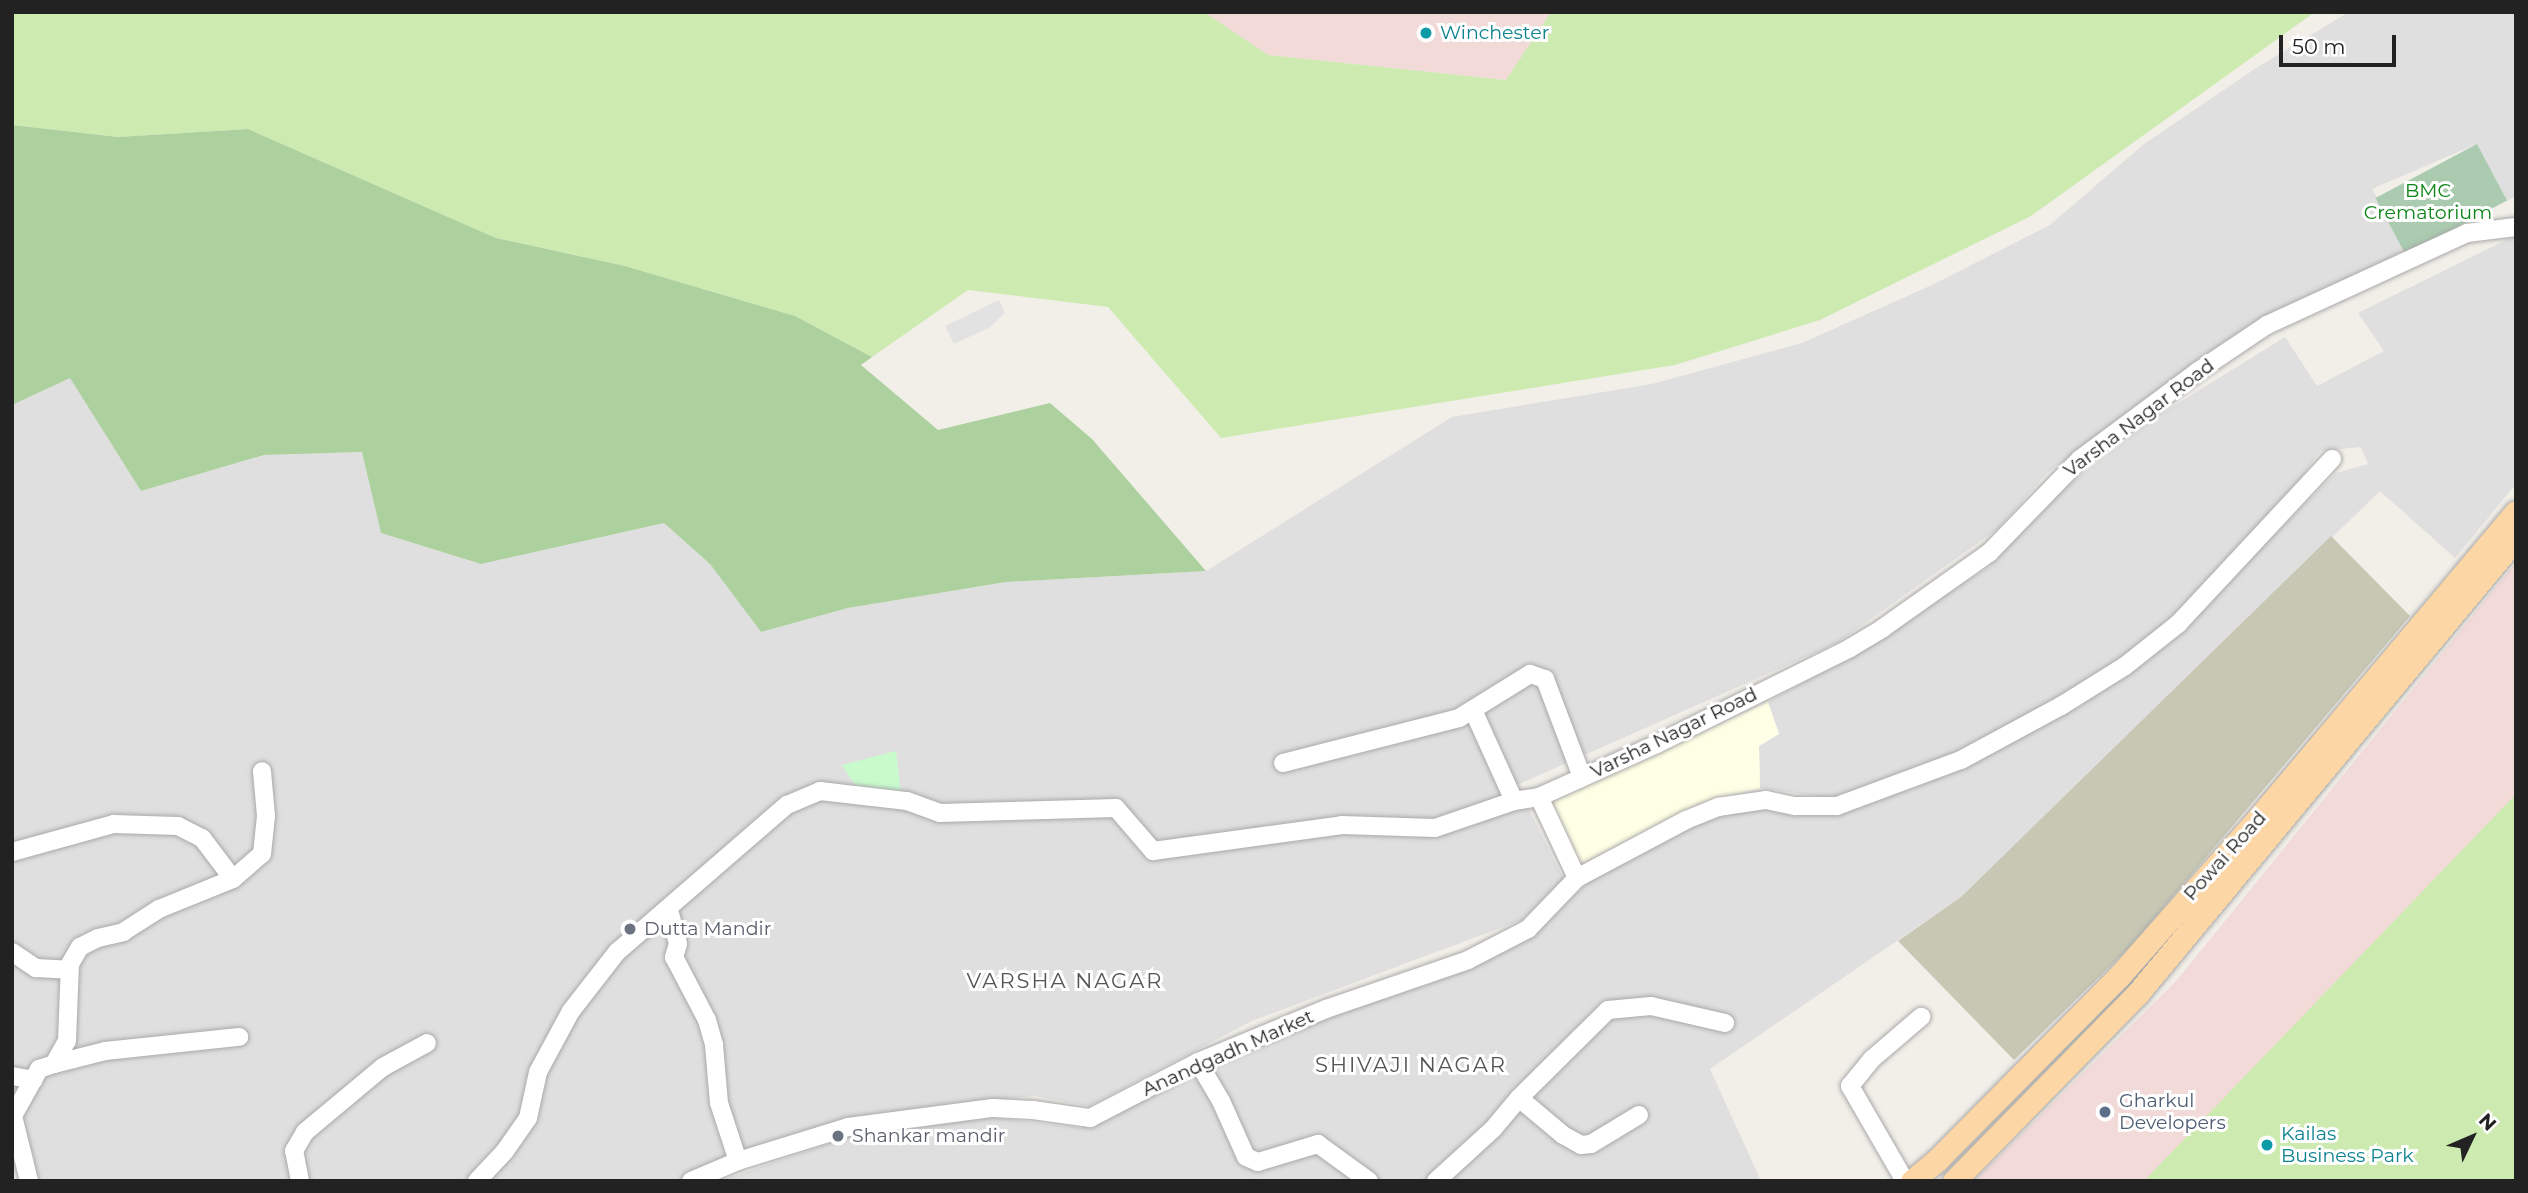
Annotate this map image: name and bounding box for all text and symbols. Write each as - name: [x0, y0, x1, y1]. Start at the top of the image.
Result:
- scale bar: [2283, 21, 2400, 65]
- place label: Winchester: [1440, 22, 1549, 44]
- marker: Winchester: [1418, 25, 1434, 41]
- text: 50 m: [2292, 34, 2346, 59]
- park label: BMC Crematorium: [2364, 180, 2492, 224]
- street label: Varsha Nagar Road: [2059, 354, 2219, 482]
- street label: Varsha Nagar Road: [1587, 683, 1761, 783]
- street label: Powai Road: [2179, 807, 2271, 905]
- place label: Dutta Mandir: [644, 918, 771, 940]
- marker: Dutta Mandir: [622, 921, 638, 937]
- district label: VARSHA NAGAR: [968, 968, 1162, 994]
- street label: Anandgadh Market: [1139, 1005, 1317, 1101]
- district label: SHIVAJI NAGAR: [1317, 1052, 1505, 1078]
- place label: Gharkul Developers: [2119, 1090, 2226, 1134]
- north arrow: [2437, 1102, 2507, 1172]
- marker: Gharkul Developers: [2097, 1104, 2113, 1120]
- text: N: [2474, 1109, 2501, 1136]
- place label: Kailas Business Park: [2281, 1123, 2414, 1167]
- place label: Shankar mandir: [852, 1125, 1005, 1147]
- marker: Shankar mandir: [830, 1128, 846, 1144]
- marker: Kailas Business Park: [2259, 1137, 2275, 1153]

